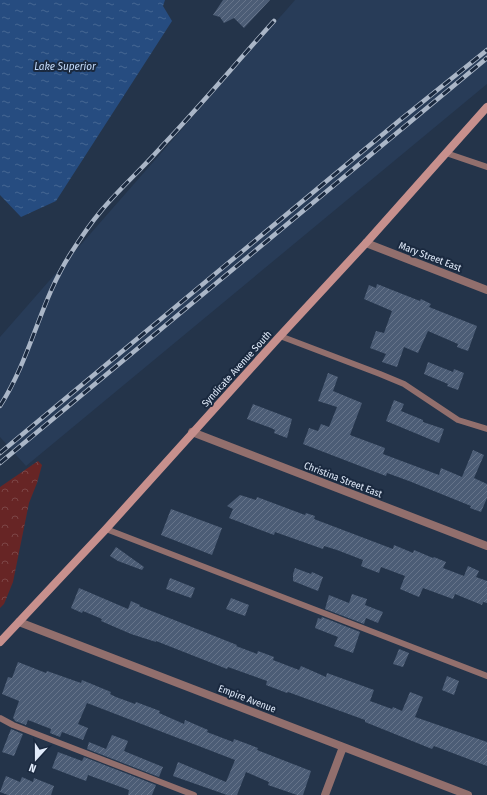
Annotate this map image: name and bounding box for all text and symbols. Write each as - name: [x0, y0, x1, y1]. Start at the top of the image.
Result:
- water label: Lake Superior: [34, 60, 97, 73]
- street label: Mary Street East: [397, 240, 464, 275]
- street label: Syndicate Avenue South: [200, 328, 274, 410]
- street label: Christina Street East: [302, 460, 384, 501]
- street label: Empire Avenue: [217, 683, 278, 715]
- north arrow: [16, 739, 56, 779]
- text: N: [27, 761, 38, 775]

